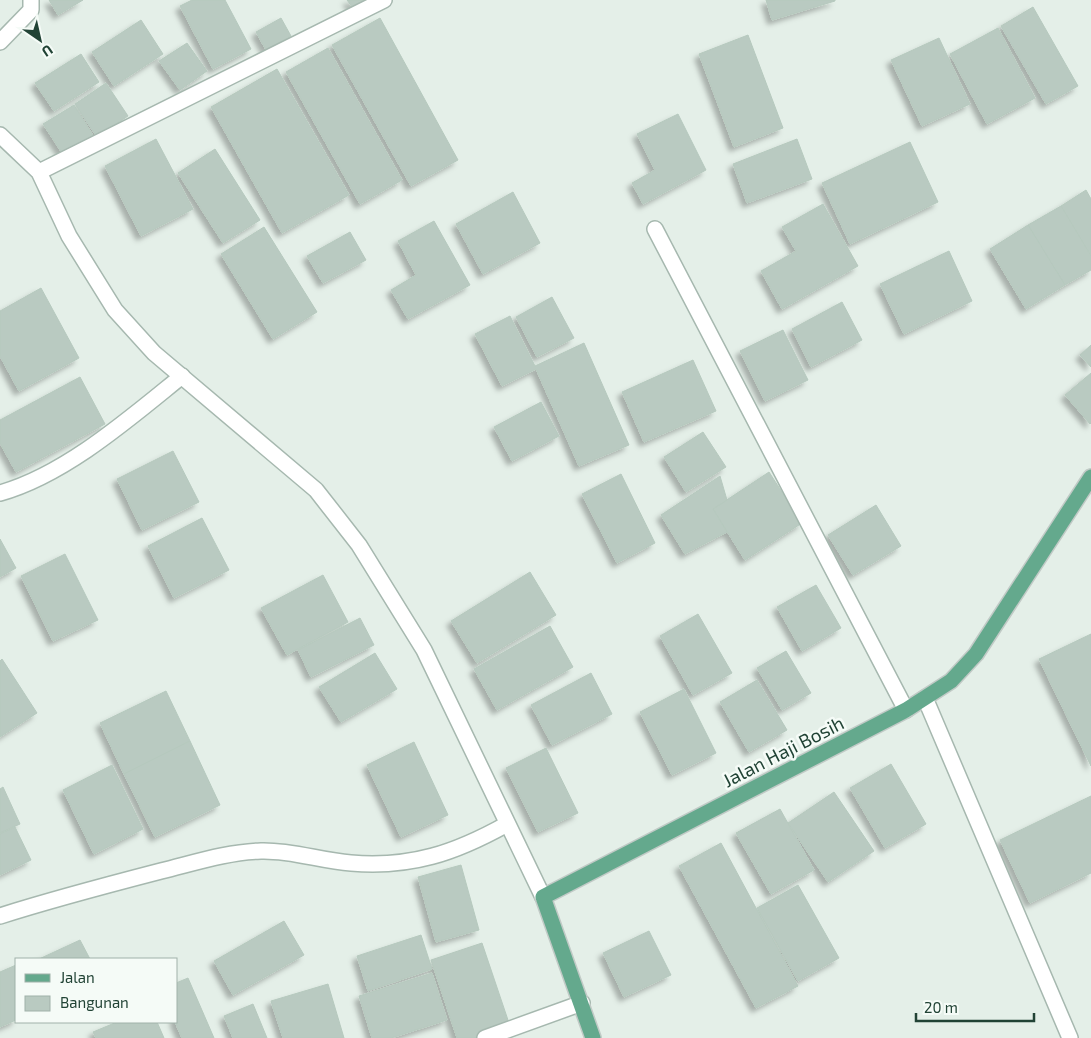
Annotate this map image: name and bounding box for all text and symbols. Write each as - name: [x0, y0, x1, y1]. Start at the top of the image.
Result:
- north arrow: [15, 15, 65, 65]
- text: U: [39, 41, 56, 61]
- street label: Jalan Haji Bosih: [719, 711, 847, 791]
- legend: [15, 958, 178, 1023]
- text: Jalan: [60, 968, 95, 986]
- scale bar: [916, 990, 1034, 1022]
- text: Bangunan: [60, 993, 129, 1011]
- text: 20 m: [924, 998, 958, 1016]

